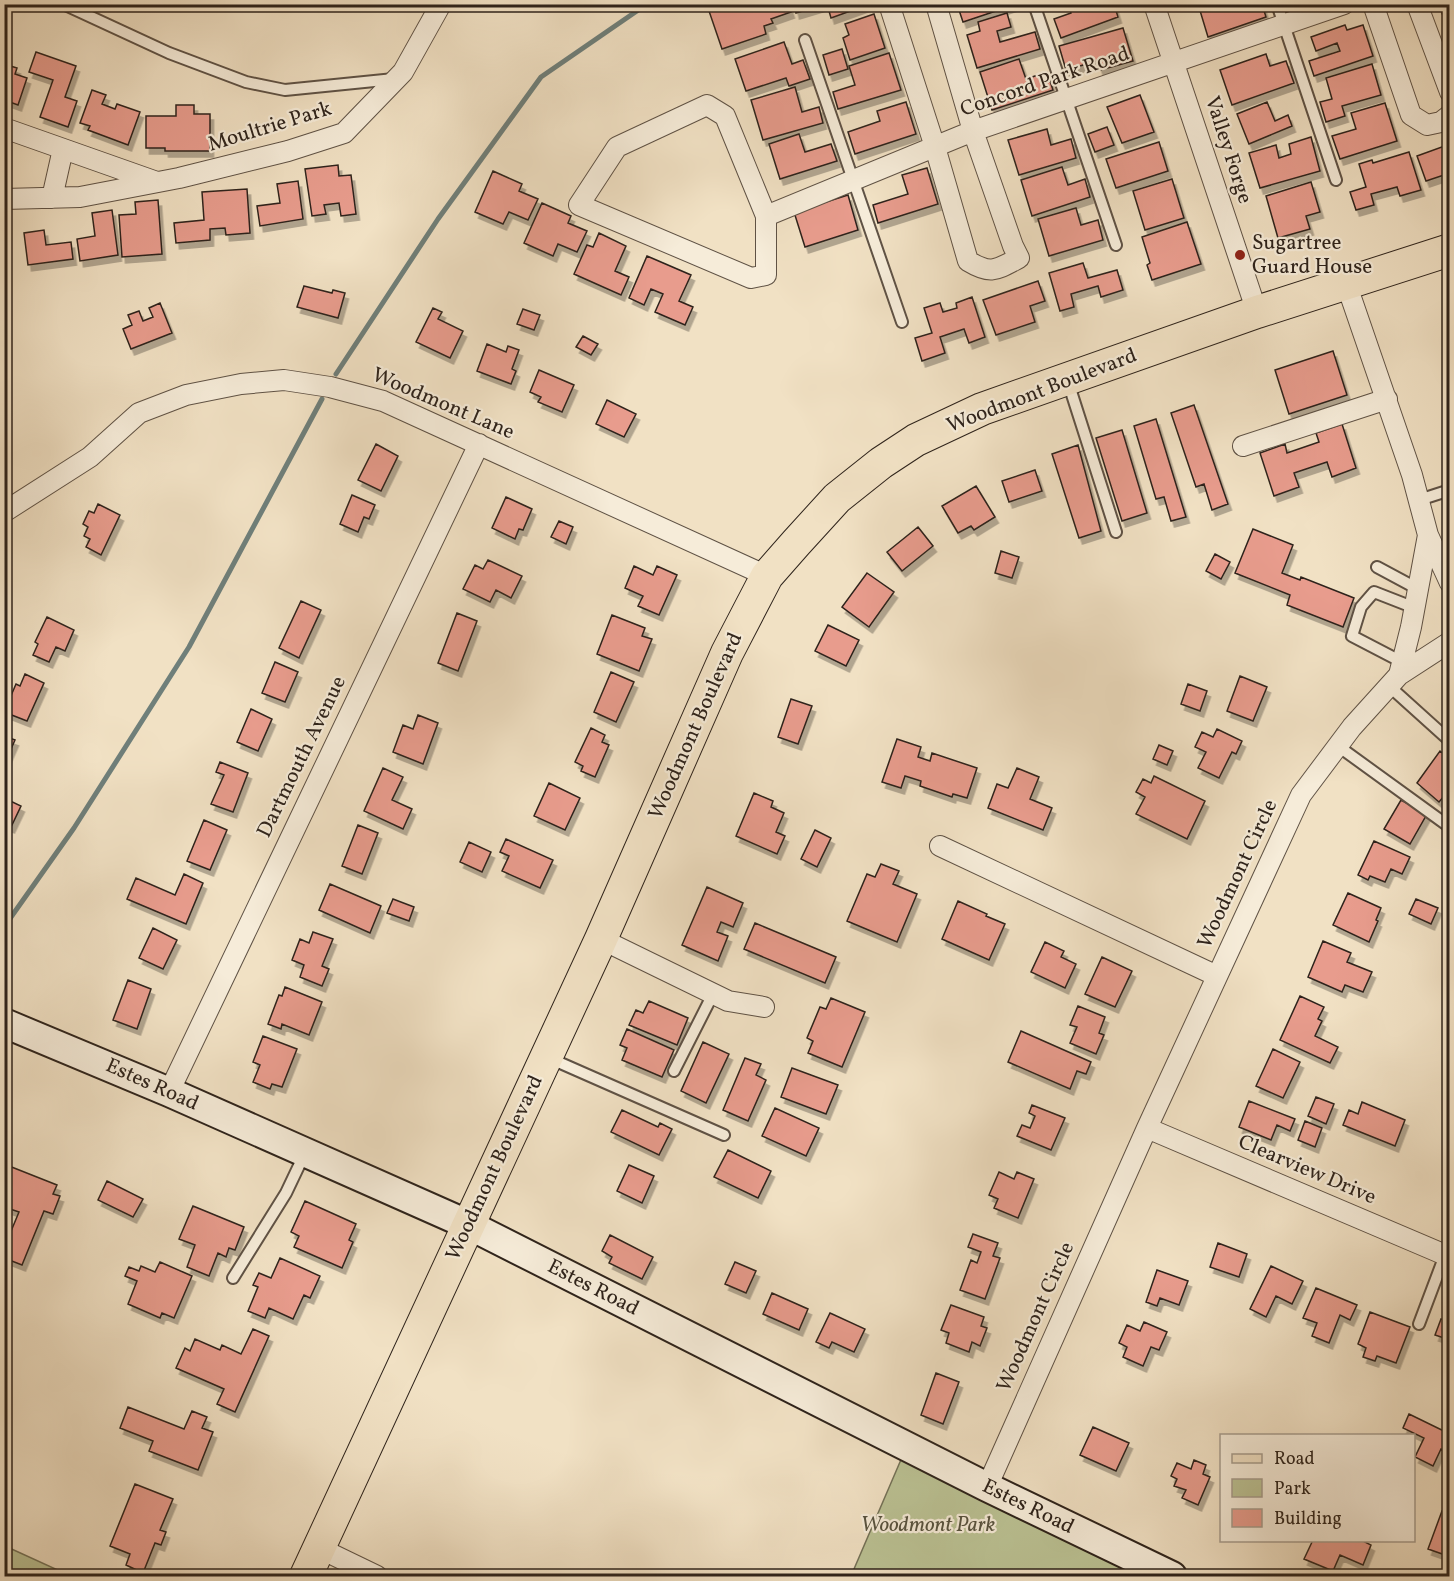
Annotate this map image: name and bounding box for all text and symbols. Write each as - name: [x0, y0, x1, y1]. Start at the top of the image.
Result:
- street label: Concord Park Road: [956, 39, 1134, 125]
- street label: Valley Forge: [1197, 92, 1259, 208]
- street label: Moultrie Park: [205, 94, 336, 160]
- place label: Sugartree Guard House: [1252, 229, 1372, 282]
- marker: Sugartree Guard House: [1233, 248, 1247, 262]
- street label: Woodmont Boulevard: [943, 341, 1141, 441]
- street label: Woodmont Lane: [367, 361, 519, 447]
- street label: Woodmont Boulevard: [642, 628, 750, 824]
- street label: Dartmouth Avenue: [250, 671, 354, 843]
- street label: Woodmont Circle: [1191, 795, 1285, 953]
- street label: Estes Road: [101, 1052, 203, 1118]
- street label: Woodmont Boulevard: [439, 1070, 551, 1266]
- street label: Clearview Drive: [1233, 1128, 1381, 1212]
- street label: Woodmont Circle: [990, 1237, 1082, 1397]
- street label: Estes Road: [542, 1253, 644, 1323]
- legend: [1220, 1434, 1415, 1542]
- text: Road: [1274, 1447, 1315, 1472]
- street label: Estes Road: [977, 1472, 1079, 1542]
- text: Park: [1274, 1477, 1311, 1502]
- text: Building: [1274, 1507, 1342, 1532]
- park label: Woodmont Park: [861, 1511, 996, 1540]

